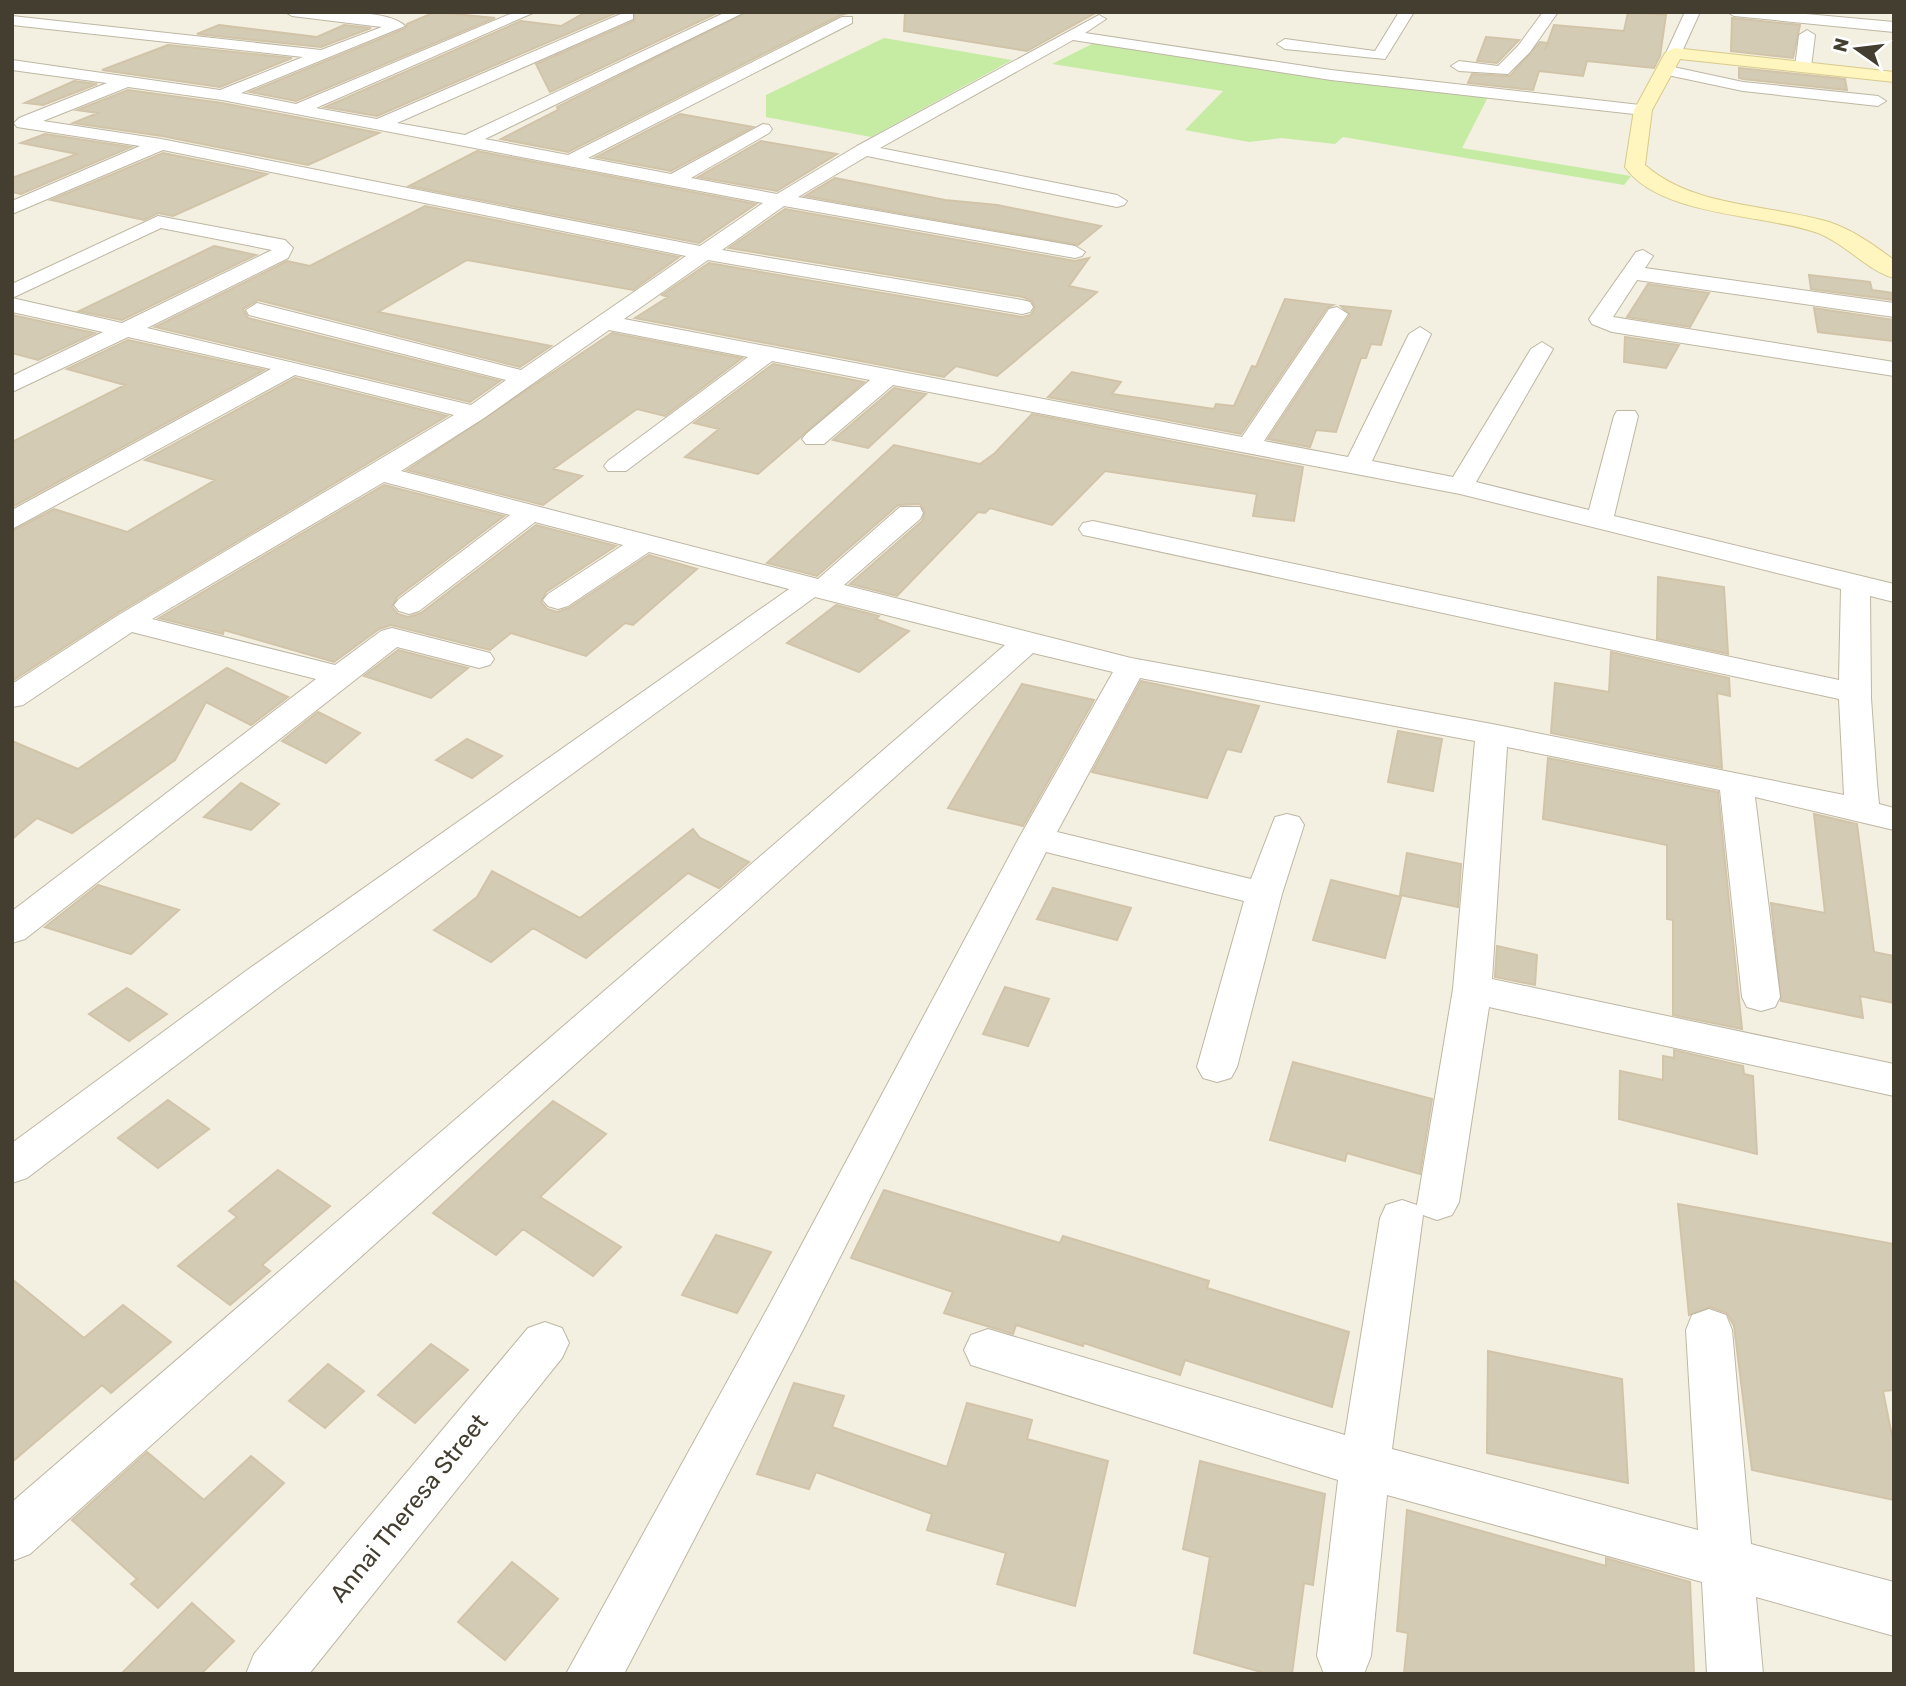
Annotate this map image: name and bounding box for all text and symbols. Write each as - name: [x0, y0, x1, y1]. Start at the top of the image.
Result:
- north arrow: [1822, 14, 1892, 84]
- text: N: [1828, 36, 1854, 54]
- street label: Annai Theresa Street: [324, 1408, 494, 1608]

